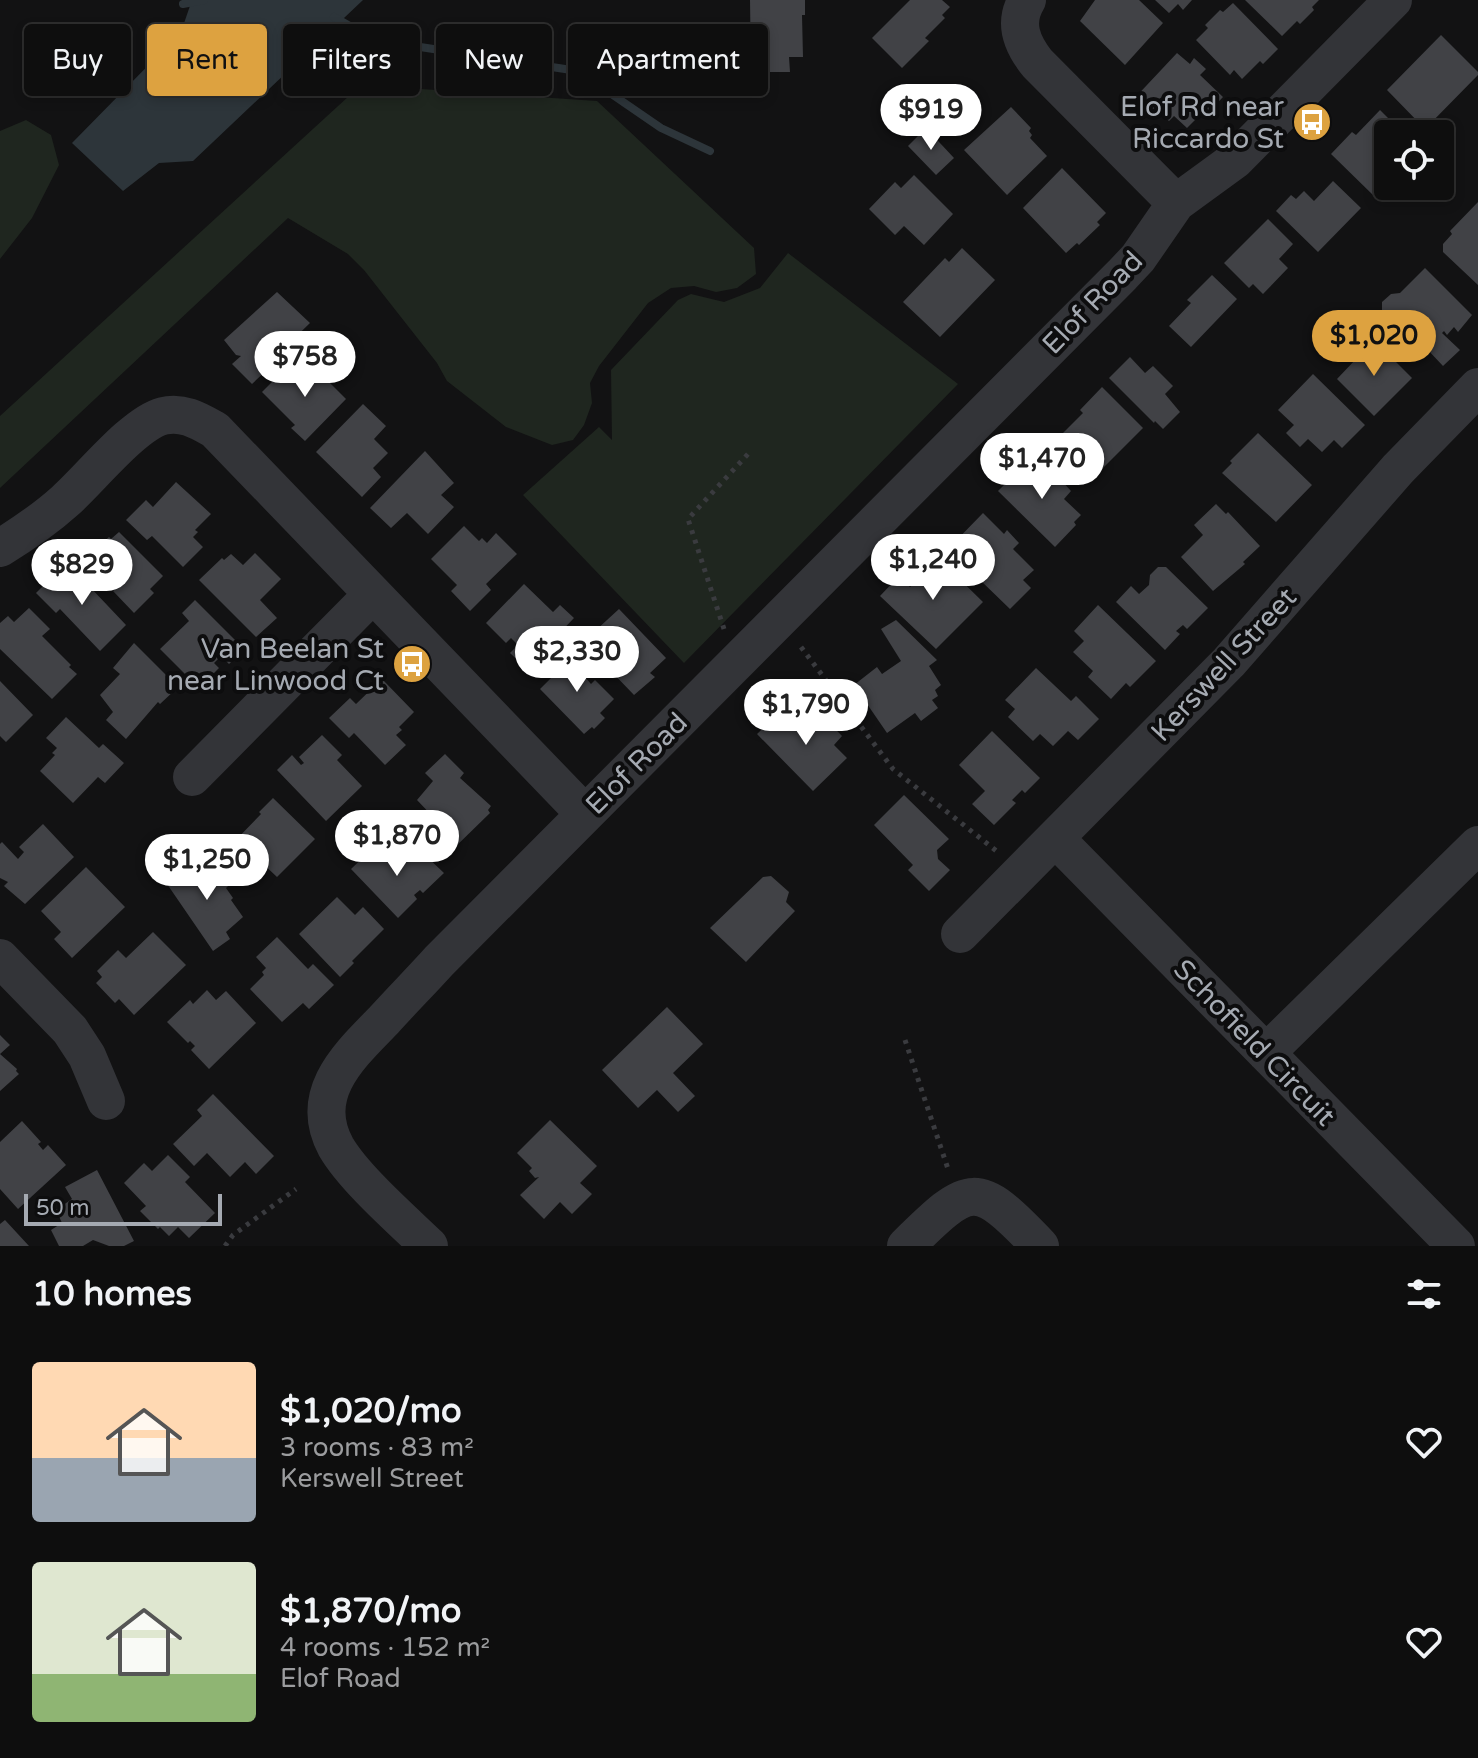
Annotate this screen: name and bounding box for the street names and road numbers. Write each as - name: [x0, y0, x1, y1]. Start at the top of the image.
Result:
- street label: Elof Road: [1035, 244, 1150, 361]
- street label: Kerswell Street: [1144, 581, 1304, 749]
- street label: Elof Road: [579, 706, 695, 822]
- street label: Schofield Circuit: [1166, 952, 1342, 1133]

